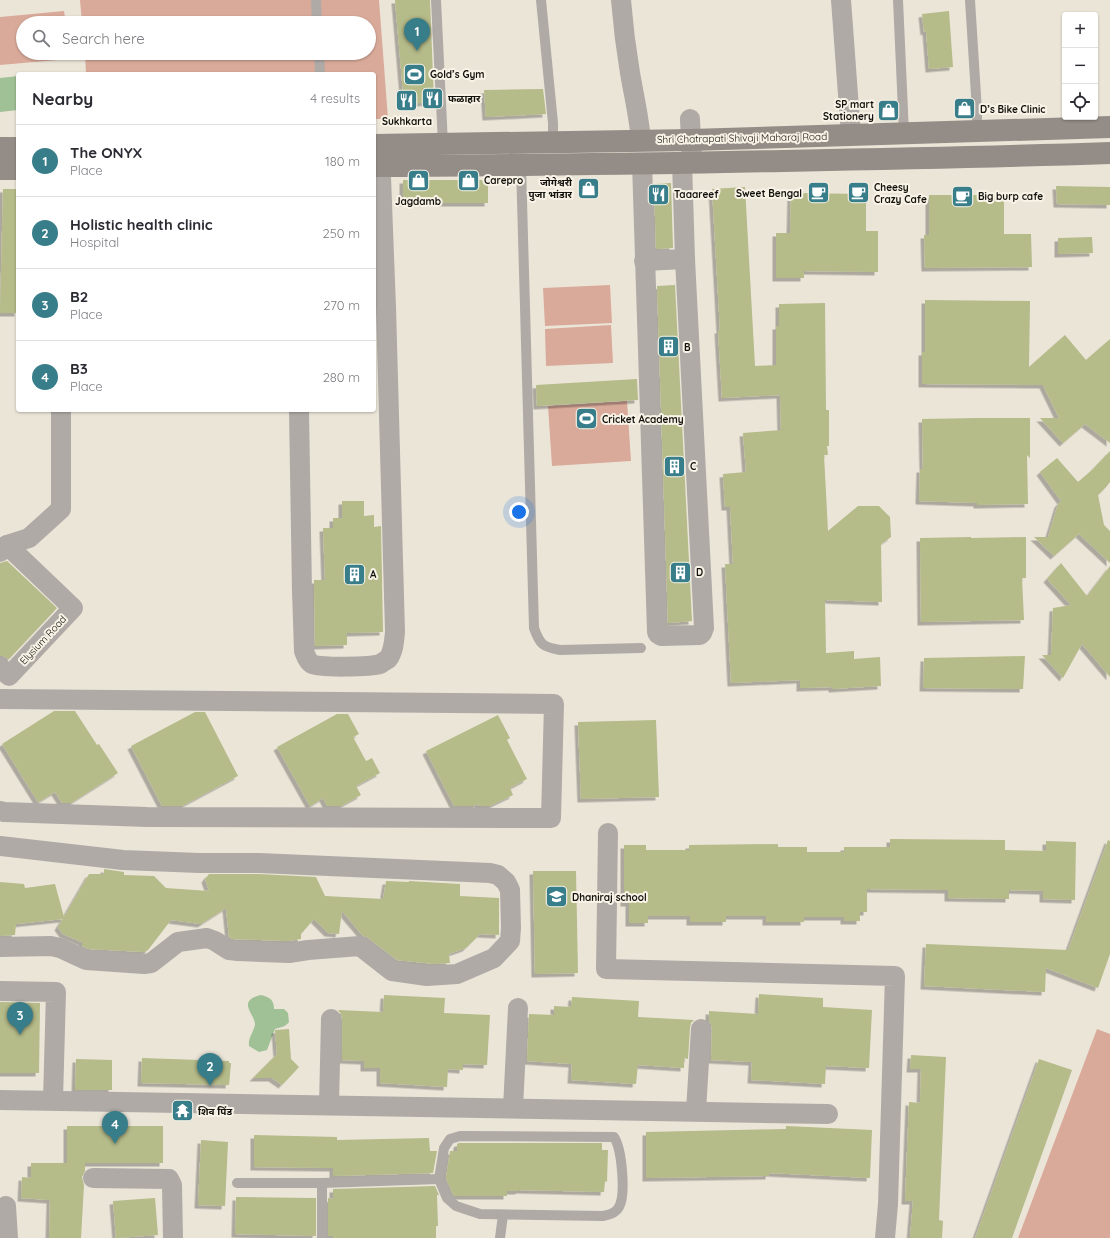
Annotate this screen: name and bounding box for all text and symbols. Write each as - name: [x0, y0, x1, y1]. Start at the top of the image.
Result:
- map controls: [1062, 12, 1098, 120]
- button: +: [1062, 12, 1098, 48]
- search box: [16, 16, 376, 60]
- pin: 1: [404, 18, 430, 51]
- icon: search: [30, 27, 52, 49]
- text: Search here: [62, 29, 145, 48]
- button: −: [1062, 48, 1098, 84]
- sports icon: Gold’s Gym: [402, 61, 428, 87]
- place label: Gold’s Gym: [430, 68, 485, 81]
- button: locate: [1062, 84, 1098, 120]
- restaurant icon: फळाहार: [420, 85, 446, 111]
- text: Nearby: [32, 88, 93, 109]
- restaurant icon: Sukhkarta: [394, 88, 420, 114]
- text: 4 results: [310, 90, 360, 106]
- place label: फळाहार: [448, 92, 481, 105]
- shop icon: D’s Bike Clinic: [951, 96, 977, 122]
- shop icon: SP mart Stationery: [876, 97, 902, 123]
- place label: SP mart Stationery: [823, 98, 874, 123]
- place label: D’s Bike Clinic: [980, 103, 1045, 116]
- place label: Sukhkarta: [382, 115, 432, 128]
- street label: Shri Chatrapati Shivaji Maharaj Road: [657, 130, 827, 146]
- text: The ONYX: [70, 143, 142, 162]
- text: 1: [42, 153, 48, 169]
- text: 180 m: [325, 153, 360, 169]
- text: Place: [70, 162, 103, 178]
- shop icon: Carepro: [456, 167, 482, 193]
- shop icon: Jagdamb: [405, 168, 431, 194]
- place label: Carepro: [484, 174, 523, 187]
- shop icon: जोगेश्वरी पुजा भांडार: [575, 175, 601, 201]
- place label: जोगेश्वरी पुजा भांडार: [528, 176, 573, 201]
- cafe icon: Sweet Bengal: [805, 180, 831, 206]
- cafe icon: Cheesy Crazy Cafe: [846, 180, 872, 206]
- restaurant icon: Taaareef: [645, 181, 671, 207]
- place label: Cheesy Crazy Cafe: [874, 181, 927, 206]
- cafe icon: Big burp cafe: [950, 183, 976, 209]
- place label: Sweet Bengal: [736, 187, 802, 200]
- place label: Taaareef: [674, 188, 719, 201]
- place label: Big burp cafe: [978, 190, 1043, 203]
- place label: Jagdamb: [395, 195, 441, 208]
- text: Holistic health clinic: [70, 215, 213, 234]
- text: 2: [41, 225, 49, 241]
- text: 250 m: [323, 225, 360, 241]
- text: Hospital: [70, 234, 119, 250]
- text: B2: [70, 287, 88, 306]
- text: 3: [42, 297, 48, 313]
- text: 270 m: [323, 297, 360, 313]
- text: Place: [70, 306, 103, 322]
- building icon: B: [656, 334, 682, 360]
- place label: B: [684, 341, 691, 354]
- text: B3: [70, 359, 88, 378]
- text: 4: [41, 369, 49, 385]
- text: 280 m: [323, 369, 360, 385]
- text: Place: [70, 378, 103, 394]
- sports icon: Cricket Academy: [573, 406, 599, 432]
- place label: Cricket Academy: [602, 413, 684, 426]
- building icon: C: [661, 453, 687, 479]
- place label: C: [690, 460, 697, 473]
- your location: [509, 502, 529, 522]
- building icon: D: [667, 559, 693, 585]
- building icon: A: [342, 561, 368, 587]
- place label: D: [696, 566, 703, 579]
- place label: A: [370, 568, 377, 581]
- street label: Elysium Road: [17, 613, 69, 667]
- school or university icon: Dhaniraj school: [543, 884, 569, 910]
- place label: Dhaniraj school: [572, 891, 647, 904]
- pin: 3: [7, 1002, 33, 1035]
- pin: 2: [197, 1053, 223, 1086]
- temple icon: शिव पिंड: [170, 1098, 196, 1124]
- place label: शिव पिंड: [198, 1105, 232, 1118]
- pin: 4: [102, 1111, 128, 1144]

